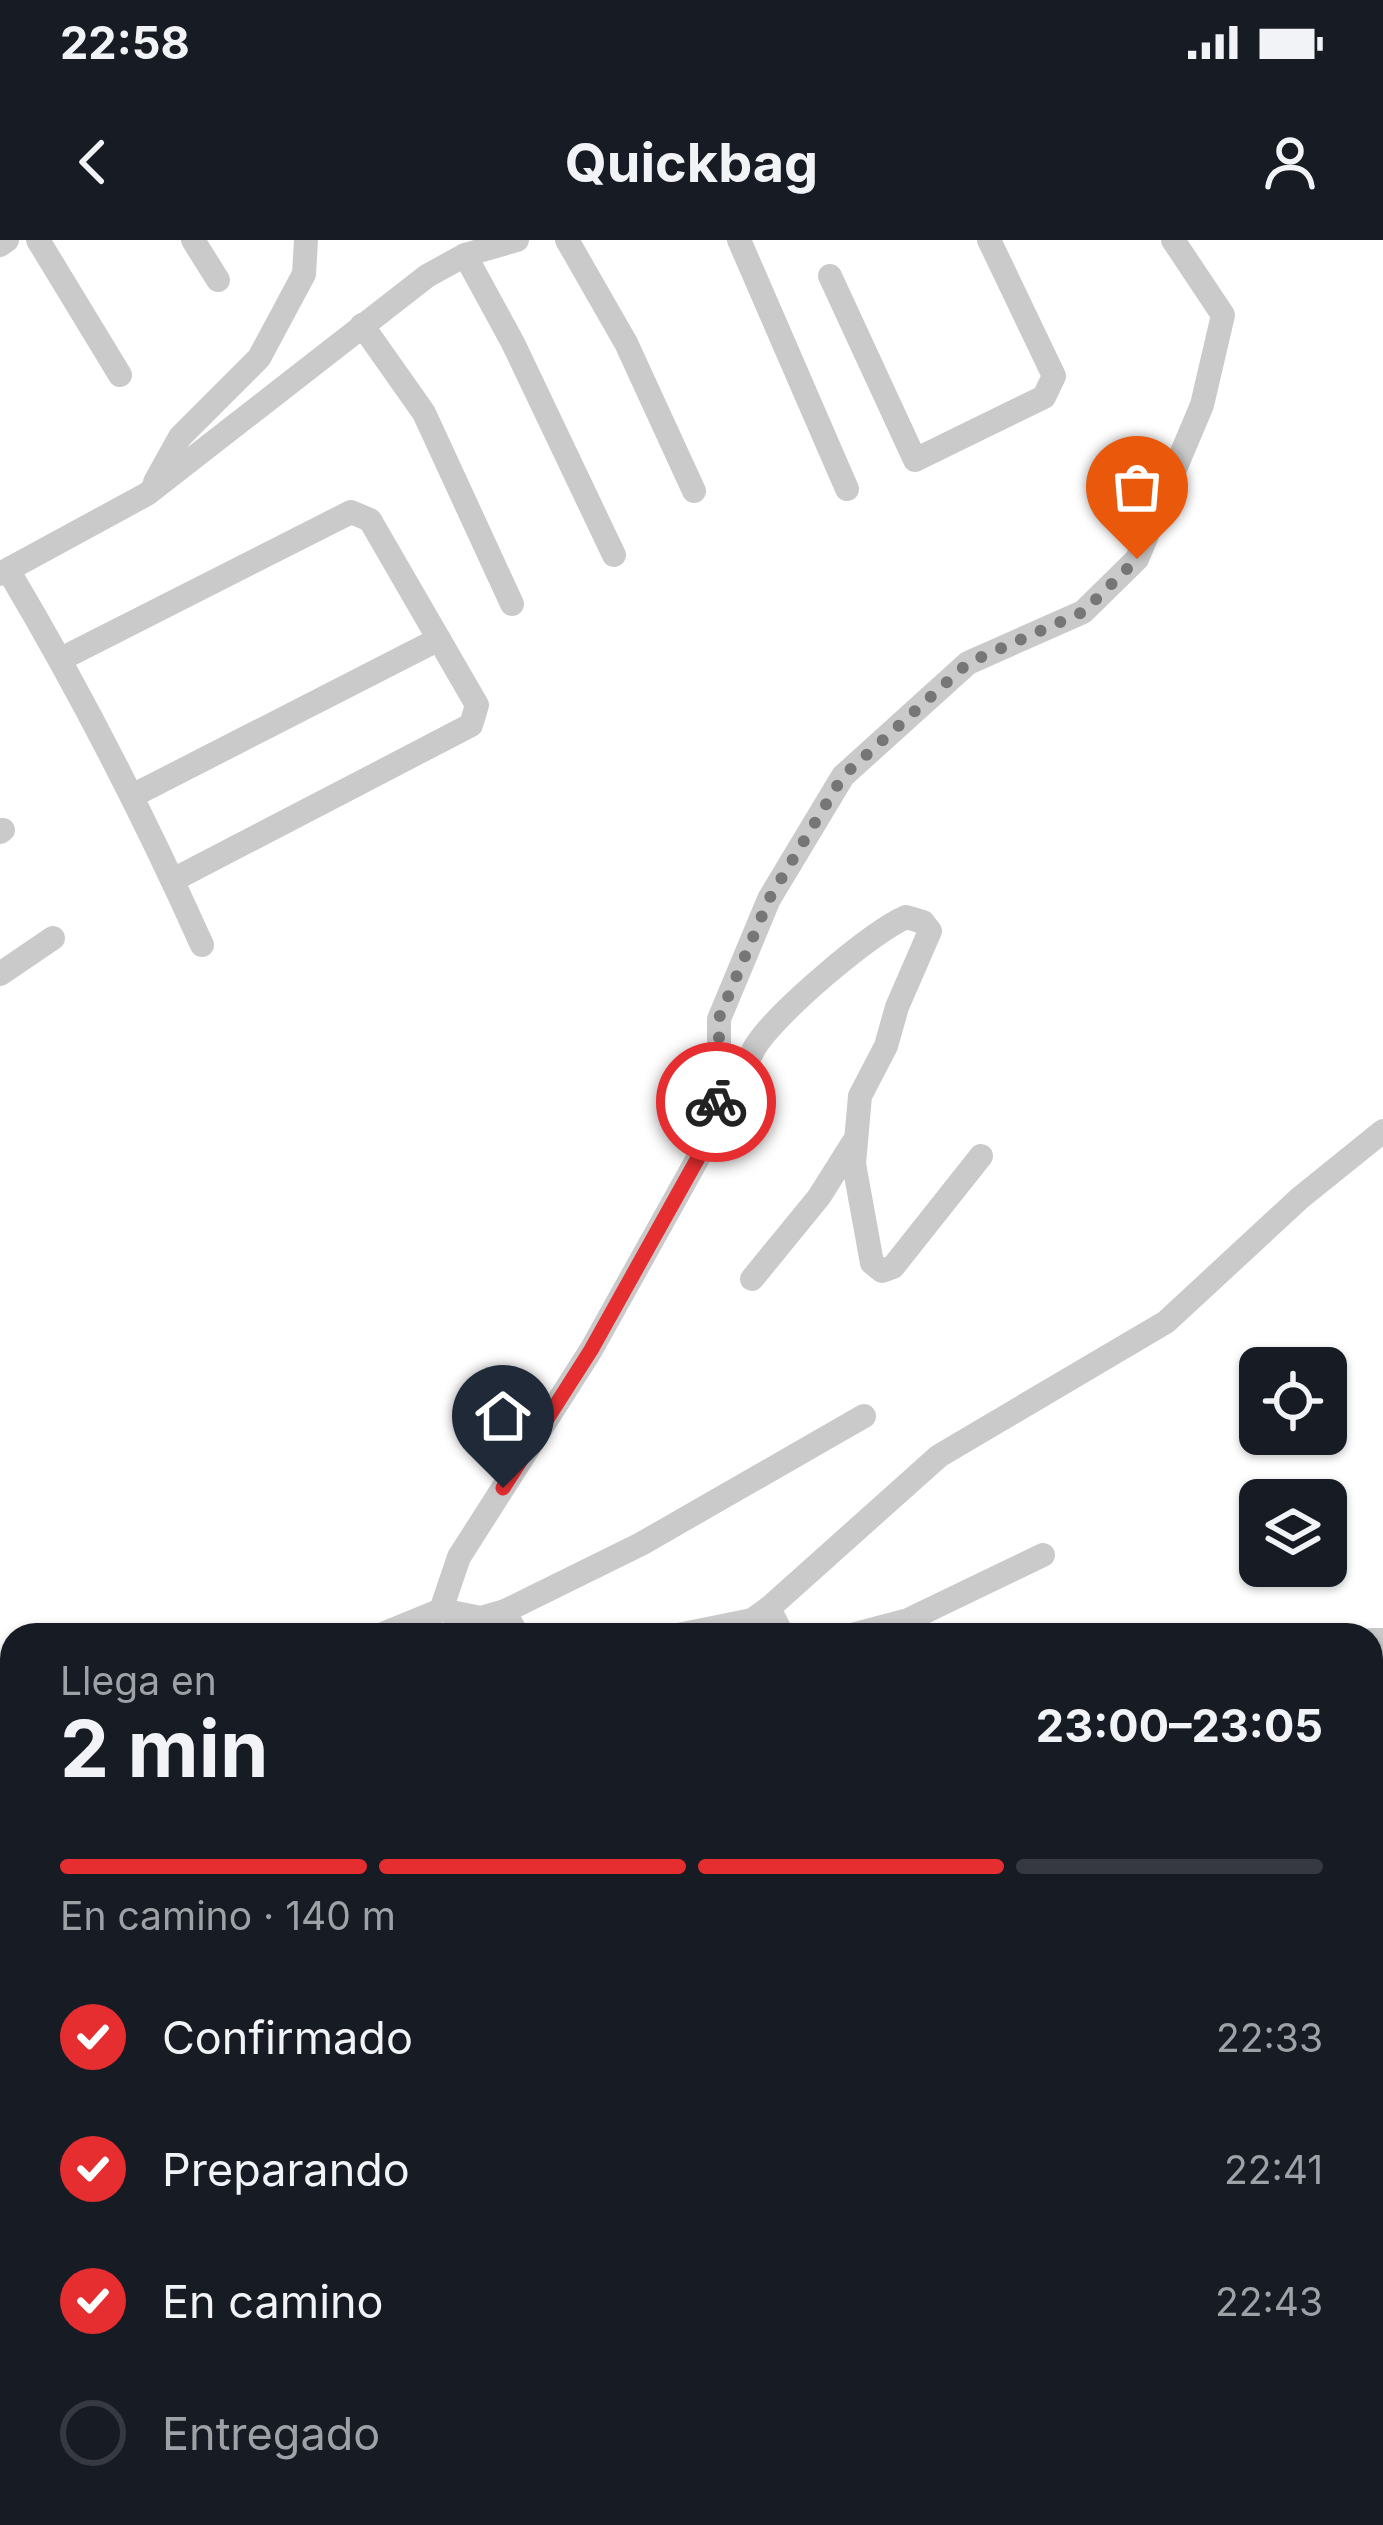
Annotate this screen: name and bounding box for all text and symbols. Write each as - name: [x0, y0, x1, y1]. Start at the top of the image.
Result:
- text: 22:58: [60, 15, 190, 70]
- icon: back: [60, 129, 126, 195]
- icon: person: [1257, 129, 1323, 195]
- text: Quickbag: [565, 130, 818, 195]
- pin: [1086, 436, 1188, 559]
- icon: bag: [1104, 454, 1170, 520]
- courier: [656, 1042, 776, 1162]
- icon: bike: [683, 1069, 749, 1135]
- map controls: [1239, 1347, 1347, 1587]
- button: locate: [1239, 1347, 1347, 1455]
- pin: [452, 1365, 554, 1488]
- icon: home: [470, 1383, 536, 1449]
- button: layers: [1239, 1479, 1347, 1587]
- text: Llega en: [60, 1657, 217, 1704]
- text: 23:00–23:05: [1036, 1698, 1323, 1753]
- text: 2 min: [60, 1701, 268, 1796]
- text: En camino · 140 m: [60, 1892, 396, 1939]
- icon: check: [60, 2004, 126, 2070]
- text: Confirmado: [162, 2010, 413, 2065]
- text: 22:33: [1216, 2014, 1323, 2061]
- icon: check: [60, 2136, 126, 2202]
- text: Preparando: [162, 2142, 410, 2197]
- text: 22:41: [1224, 2146, 1323, 2193]
- icon: check: [60, 2268, 126, 2334]
- text: En camino: [162, 2274, 384, 2329]
- text: 22:43: [1215, 2278, 1323, 2325]
- text: Entregado: [162, 2406, 380, 2461]

